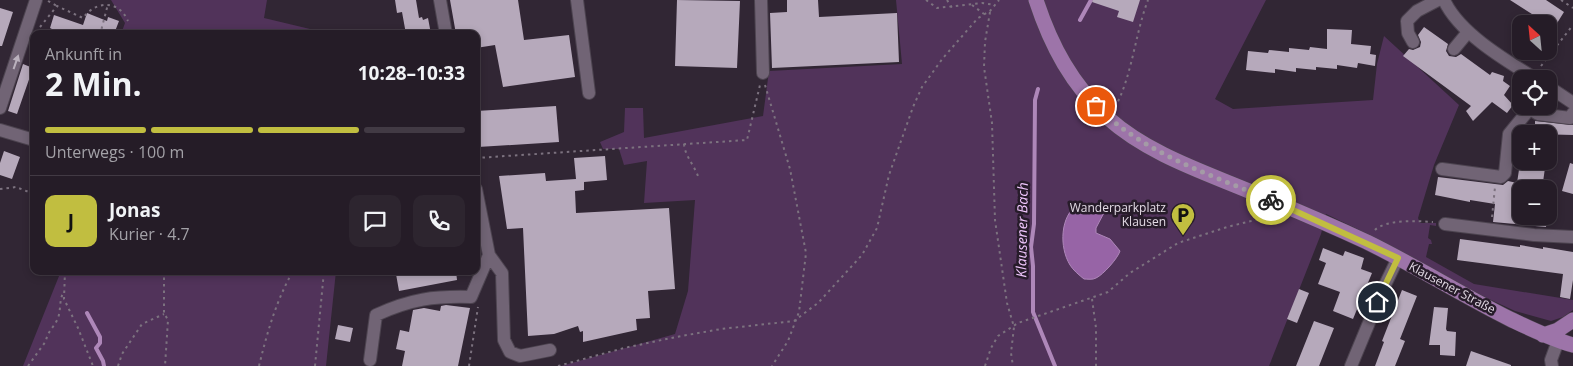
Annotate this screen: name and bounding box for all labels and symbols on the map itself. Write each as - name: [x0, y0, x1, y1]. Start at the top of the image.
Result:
- north arrow: [1512, 15, 1558, 60]
- one-way arrow: [12, 54, 20, 69]
- pin: [1075, 85, 1117, 127]
- courier: [1246, 175, 1296, 225]
- water label: Klausener Bach: [1011, 182, 1032, 278]
- place label: Wanderparkplatz Klausen: [1070, 199, 1166, 230]
- parking icon: Wanderparkplatz Klausen: [1170, 202, 1196, 236]
- street label: Klausener Straße: [1406, 258, 1499, 318]
- pin: [1356, 281, 1398, 323]

